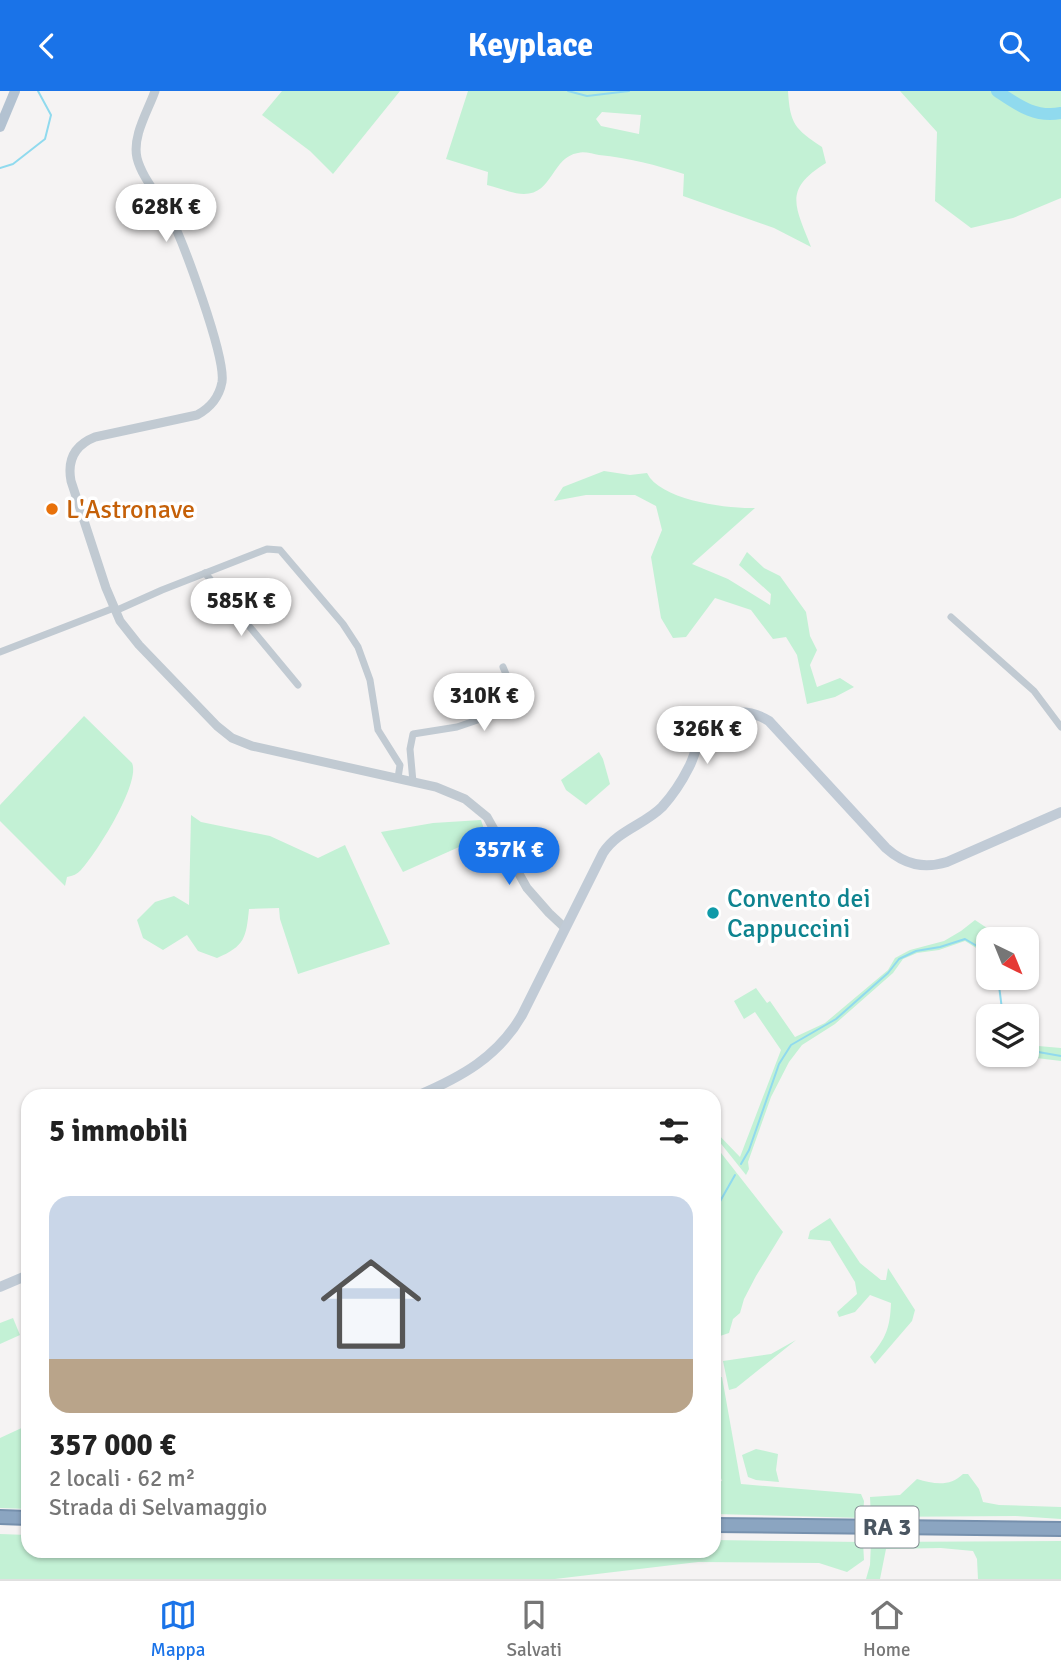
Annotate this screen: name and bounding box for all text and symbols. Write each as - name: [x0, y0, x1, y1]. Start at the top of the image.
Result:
- text: Keyplace: [468, 26, 593, 65]
- icon: back: [28, 27, 66, 65]
- icon: search: [995, 27, 1033, 65]
- pin: 628K €: [109, 185, 223, 244]
- text: 628K €: [131, 192, 201, 221]
- place label: L'Astronave: [66, 494, 195, 526]
- marker: L'Astronave: [44, 501, 60, 517]
- pin: 585K €: [184, 579, 298, 638]
- text: 585K €: [206, 586, 276, 615]
- pin: 310K €: [427, 673, 541, 733]
- text: 310K €: [449, 681, 519, 710]
- pin: 326K €: [650, 707, 764, 766]
- text: 326K €: [672, 714, 742, 743]
- pin: 357K €: [452, 827, 566, 887]
- text: 357K €: [474, 835, 544, 864]
- place label: Convento dei Cappuccini: [727, 883, 870, 945]
- marker: Convento dei Cappuccini: [705, 905, 721, 921]
- north arrow: [976, 927, 1040, 991]
- map controls: [976, 927, 1039, 1067]
- button: layers: [976, 1004, 1039, 1067]
- icon: filters: [655, 1112, 693, 1150]
- text: 5 immobili: [49, 1113, 188, 1150]
- icon: home: [308, 1241, 434, 1367]
- text: 357 000 €: [49, 1427, 176, 1464]
- text: 2 locali · 62 m²: [49, 1464, 195, 1493]
- text: Strada di Selvamaggio: [49, 1493, 267, 1522]
- road number: RA 3: [856, 1507, 918, 1547]
- tab: Mappa: [151, 1596, 205, 1662]
- tab: Salvati: [506, 1596, 562, 1662]
- tab: Home: [863, 1596, 910, 1662]

